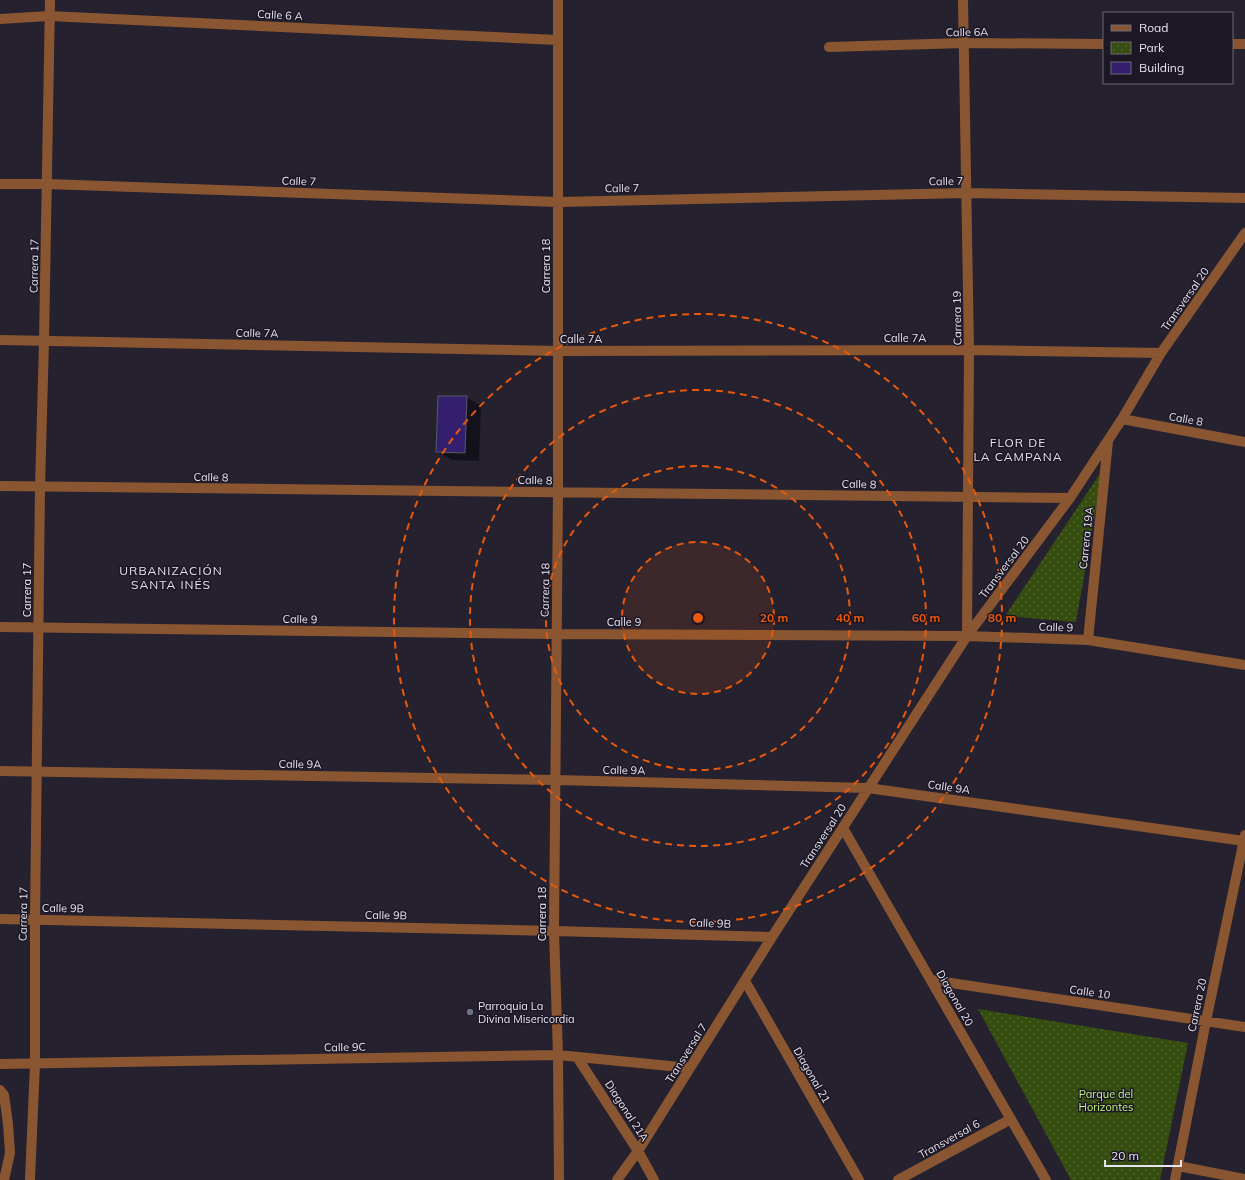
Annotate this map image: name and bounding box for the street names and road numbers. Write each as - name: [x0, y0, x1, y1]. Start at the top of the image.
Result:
- street label: Calle 6 A: [257, 7, 303, 23]
- street label: Calle 6A: [946, 25, 988, 39]
- street label: Calle 7: [281, 173, 317, 189]
- street label: Calle 7: [929, 174, 963, 188]
- street label: Calle 7: [605, 181, 639, 195]
- street label: Carrera 18: [539, 238, 553, 293]
- street label: Carrera 17: [27, 239, 41, 293]
- street label: Transversal 20: [1158, 264, 1212, 334]
- street label: Carrera 19: [950, 291, 964, 345]
- street label: Calle 7A: [236, 326, 278, 340]
- street label: Calle 7A: [884, 331, 926, 345]
- street label: Calle 7A: [560, 332, 602, 346]
- street label: Calle 8: [1168, 409, 1205, 429]
- street label: Calle 8: [194, 470, 229, 484]
- street label: Calle 8: [518, 473, 553, 487]
- street label: Calle 8: [842, 477, 877, 491]
- street label: Carrera 19A: [1076, 506, 1096, 570]
- street label: Transversal 20: [976, 533, 1032, 601]
- street label: Carrera 18: [538, 562, 552, 617]
- street label: Carrera 17: [20, 563, 34, 617]
- street label: Calle 9: [283, 612, 317, 626]
- street label: Calle 9: [607, 615, 641, 629]
- street label: Calle 9: [1038, 619, 1074, 635]
- street label: Calle 9A: [279, 757, 321, 771]
- street label: Calle 9A: [603, 763, 645, 777]
- street label: Calle 9A: [927, 777, 971, 797]
- street label: Transversal 20: [797, 801, 849, 871]
- street label: Carrera 18: [535, 886, 549, 941]
- street label: Carrera 17: [16, 887, 30, 941]
- street label: Calle 9B: [42, 901, 84, 915]
- street label: Calle 9B: [365, 908, 407, 922]
- street label: Calle 9B: [689, 915, 731, 931]
- street label: Diagonal 20: [933, 968, 977, 1029]
- street label: Carrera 20: [1184, 977, 1210, 1033]
- street label: Calle 10: [1069, 982, 1112, 1002]
- street label: Transversal 7: [662, 1020, 710, 1086]
- street label: Calle 9C: [324, 1040, 366, 1054]
- street label: Diagonal 21: [790, 1045, 834, 1105]
- street label: Diagonal 21A: [602, 1078, 652, 1144]
- street label: Transversal 6: [916, 1116, 982, 1162]

